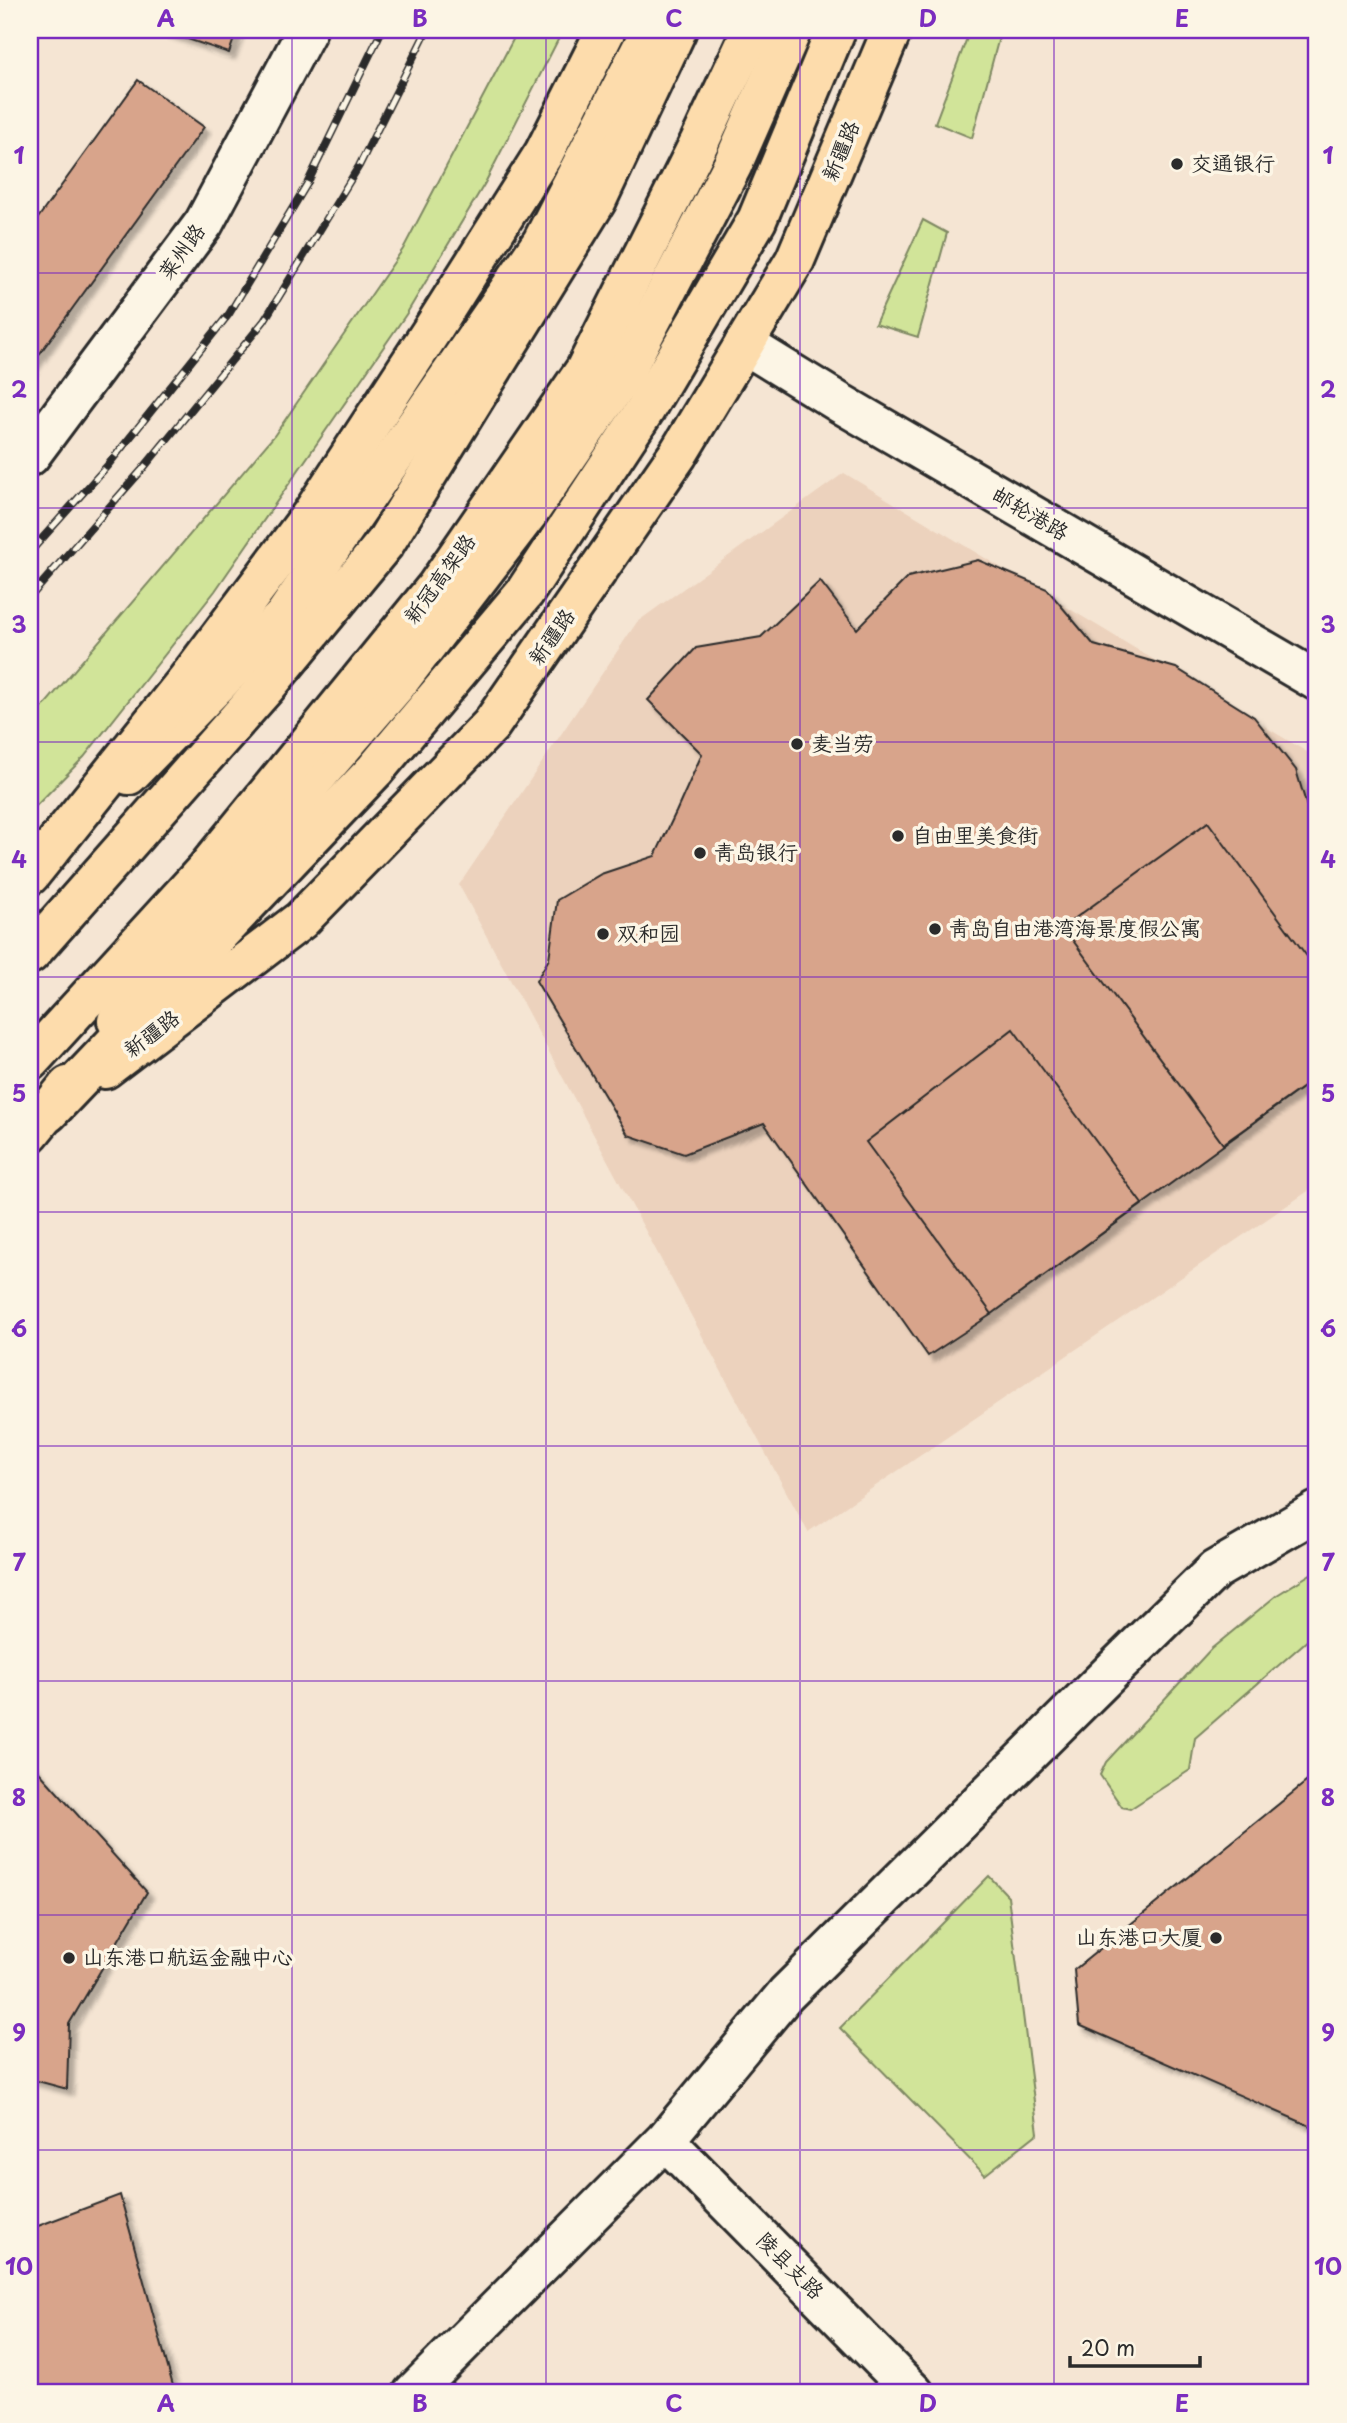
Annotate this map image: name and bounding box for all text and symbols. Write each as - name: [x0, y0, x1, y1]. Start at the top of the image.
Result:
- text: A: [157, 0, 175, 35]
- text: B: [412, 0, 428, 35]
- text: C: [665, 0, 683, 35]
- text: D: [919, 0, 937, 35]
- text: E: [1175, 0, 1189, 35]
- street label: 新疆路: [812, 115, 866, 185]
- text: 1: [14, 137, 25, 172]
- text: 1: [1323, 137, 1334, 172]
- place label: 交通银行: [1191, 146, 1275, 178]
- marker: 交通银行: [1169, 156, 1185, 172]
- street label: 莱州路: [149, 216, 212, 286]
- text: 2: [11, 371, 27, 406]
- text: 2: [1320, 371, 1336, 406]
- street label: 邮轮港路: [987, 477, 1075, 547]
- street label: 新冠高架路: [395, 526, 482, 630]
- street label: 新疆路: [519, 601, 582, 671]
- text: 3: [11, 606, 27, 641]
- text: 3: [1320, 606, 1336, 641]
- place label: 麦当劳: [811, 726, 874, 758]
- marker: 麦当劳: [789, 736, 805, 752]
- place label: 自由里美食街: [912, 818, 1038, 850]
- marker: 自由里美食街: [890, 828, 906, 844]
- place label: 青岛银行: [714, 835, 798, 867]
- text: 4: [11, 841, 27, 876]
- text: 4: [1320, 841, 1336, 876]
- marker: 青岛银行: [692, 845, 708, 861]
- place label: 青岛自由港湾海景度假公寓: [949, 911, 1201, 943]
- place label: 双和园: [617, 916, 680, 948]
- marker: 青岛自由港湾海景度假公寓: [927, 921, 943, 937]
- marker: 双和园: [595, 926, 611, 942]
- street label: 新疆路: [116, 1001, 186, 1064]
- text: 5: [12, 1075, 26, 1110]
- text: 5: [1321, 1075, 1335, 1110]
- text: 6: [11, 1310, 27, 1345]
- text: 6: [1320, 1310, 1336, 1345]
- text: 7: [12, 1544, 26, 1579]
- text: 7: [1321, 1544, 1335, 1579]
- text: 8: [12, 1779, 26, 1814]
- text: 8: [1321, 1779, 1335, 1814]
- place label: 山东港口大厦: [1076, 1920, 1202, 1952]
- marker: 山东港口大厦: [1208, 1930, 1224, 1946]
- place label: 山东港口航运金融中心: [83, 1940, 293, 1972]
- marker: 山东港口航运金融中心: [61, 1950, 77, 1966]
- text: 9: [12, 2014, 26, 2049]
- text: 9: [1321, 2014, 1335, 2049]
- street label: 陵县支路: [750, 2224, 832, 2306]
- text: 10: [5, 2248, 33, 2283]
- text: 10: [1314, 2248, 1342, 2283]
- scale bar: [1070, 2325, 1200, 2369]
- text: 20 m: [1081, 2331, 1135, 2363]
- text: A: [157, 2385, 175, 2420]
- text: B: [412, 2385, 428, 2420]
- text: C: [665, 2385, 683, 2420]
- text: D: [919, 2385, 937, 2420]
- text: E: [1175, 2385, 1189, 2420]

